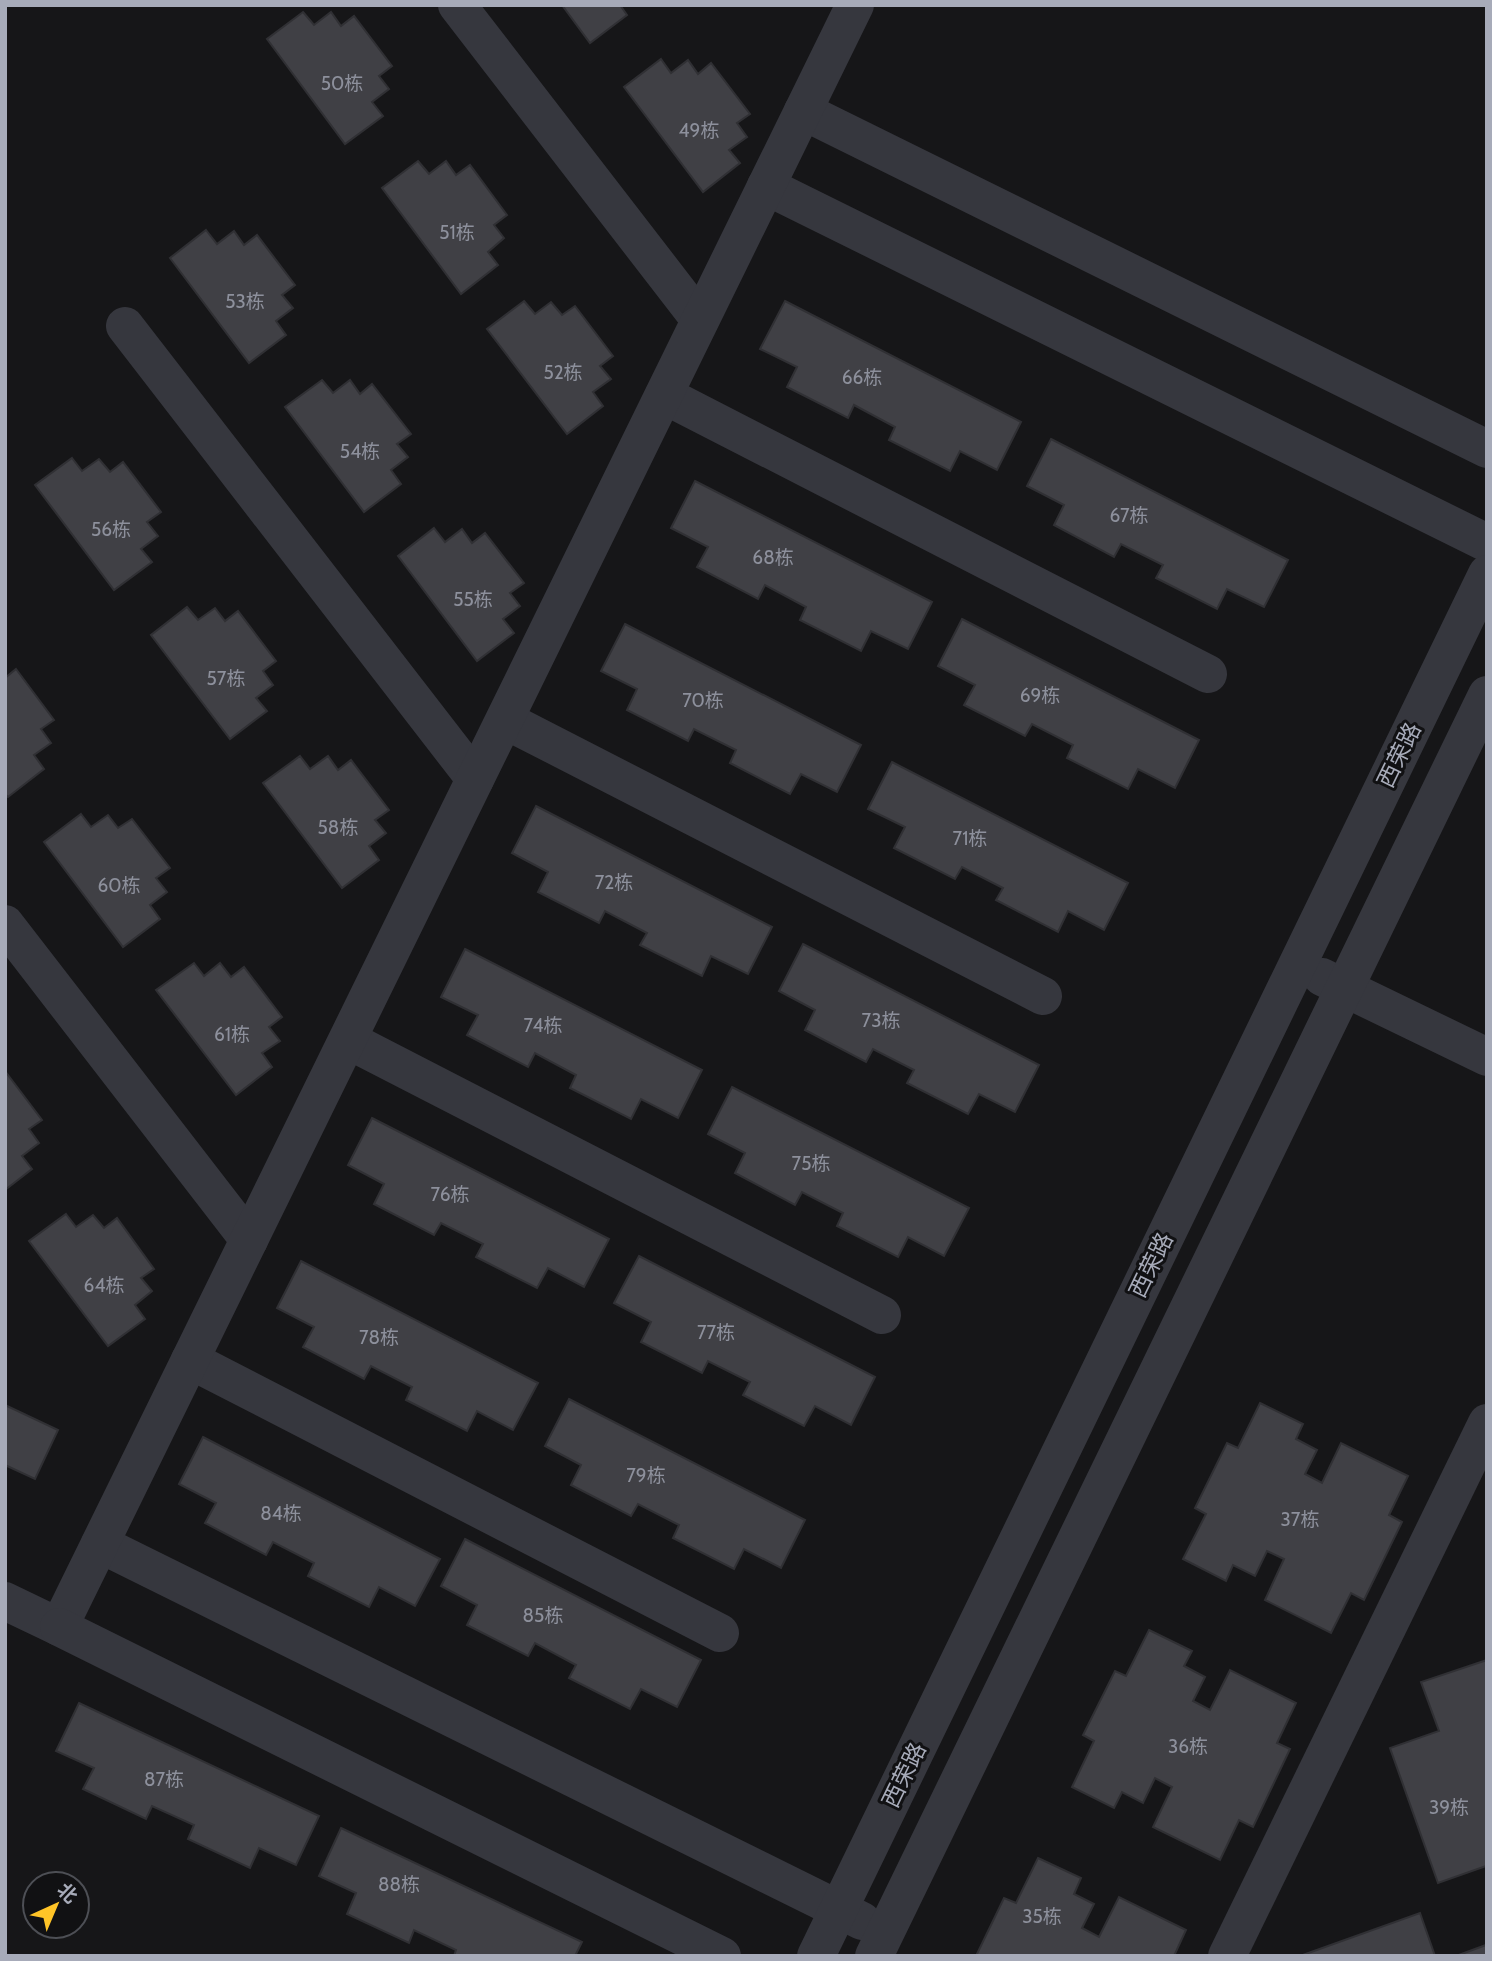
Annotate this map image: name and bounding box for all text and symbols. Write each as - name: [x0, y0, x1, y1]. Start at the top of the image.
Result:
- house number: 50栋: [321, 72, 363, 95]
- house number: 49栋: [679, 119, 719, 142]
- house number: 51栋: [439, 221, 475, 244]
- house number: 53栋: [225, 290, 265, 313]
- house number: 52栋: [543, 361, 583, 384]
- house number: 66栋: [842, 366, 882, 389]
- house number: 54栋: [340, 440, 380, 463]
- house number: 67栋: [1109, 504, 1149, 527]
- house number: 56栋: [91, 518, 131, 541]
- house number: 68栋: [752, 546, 794, 569]
- house number: 55栋: [453, 588, 493, 611]
- house number: 57栋: [207, 667, 245, 690]
- house number: 69栋: [1020, 684, 1060, 707]
- house number: 70栋: [682, 689, 724, 712]
- street label: 西荣路: [1371, 718, 1427, 792]
- house number: 58栋: [318, 816, 358, 839]
- house number: 71栋: [953, 827, 987, 850]
- house number: 72栋: [595, 871, 633, 894]
- house number: 60栋: [97, 874, 141, 897]
- house number: 73栋: [862, 1009, 900, 1032]
- house number: 74栋: [524, 1014, 562, 1037]
- house number: 61栋: [214, 1023, 250, 1046]
- house number: 75栋: [792, 1152, 830, 1175]
- house number: 76栋: [431, 1183, 469, 1206]
- street label: 西荣路: [1123, 1228, 1179, 1302]
- house number: 64栋: [84, 1274, 124, 1297]
- house number: 77栋: [697, 1321, 735, 1344]
- house number: 78栋: [359, 1326, 399, 1349]
- house number: 79栋: [626, 1464, 666, 1487]
- house number: 84栋: [260, 1502, 302, 1525]
- house number: 37栋: [1281, 1508, 1319, 1531]
- house number: 85栋: [523, 1604, 563, 1627]
- house number: 36栋: [1168, 1735, 1208, 1758]
- street label: 西荣路: [876, 1738, 932, 1812]
- house number: 87栋: [144, 1768, 184, 1791]
- house number: 39栋: [1429, 1796, 1469, 1819]
- north arrow: [21, 1870, 91, 1940]
- house number: 88栋: [378, 1873, 420, 1896]
- text: 北: [53, 1878, 82, 1908]
- house number: 35栋: [1022, 1905, 1062, 1928]

